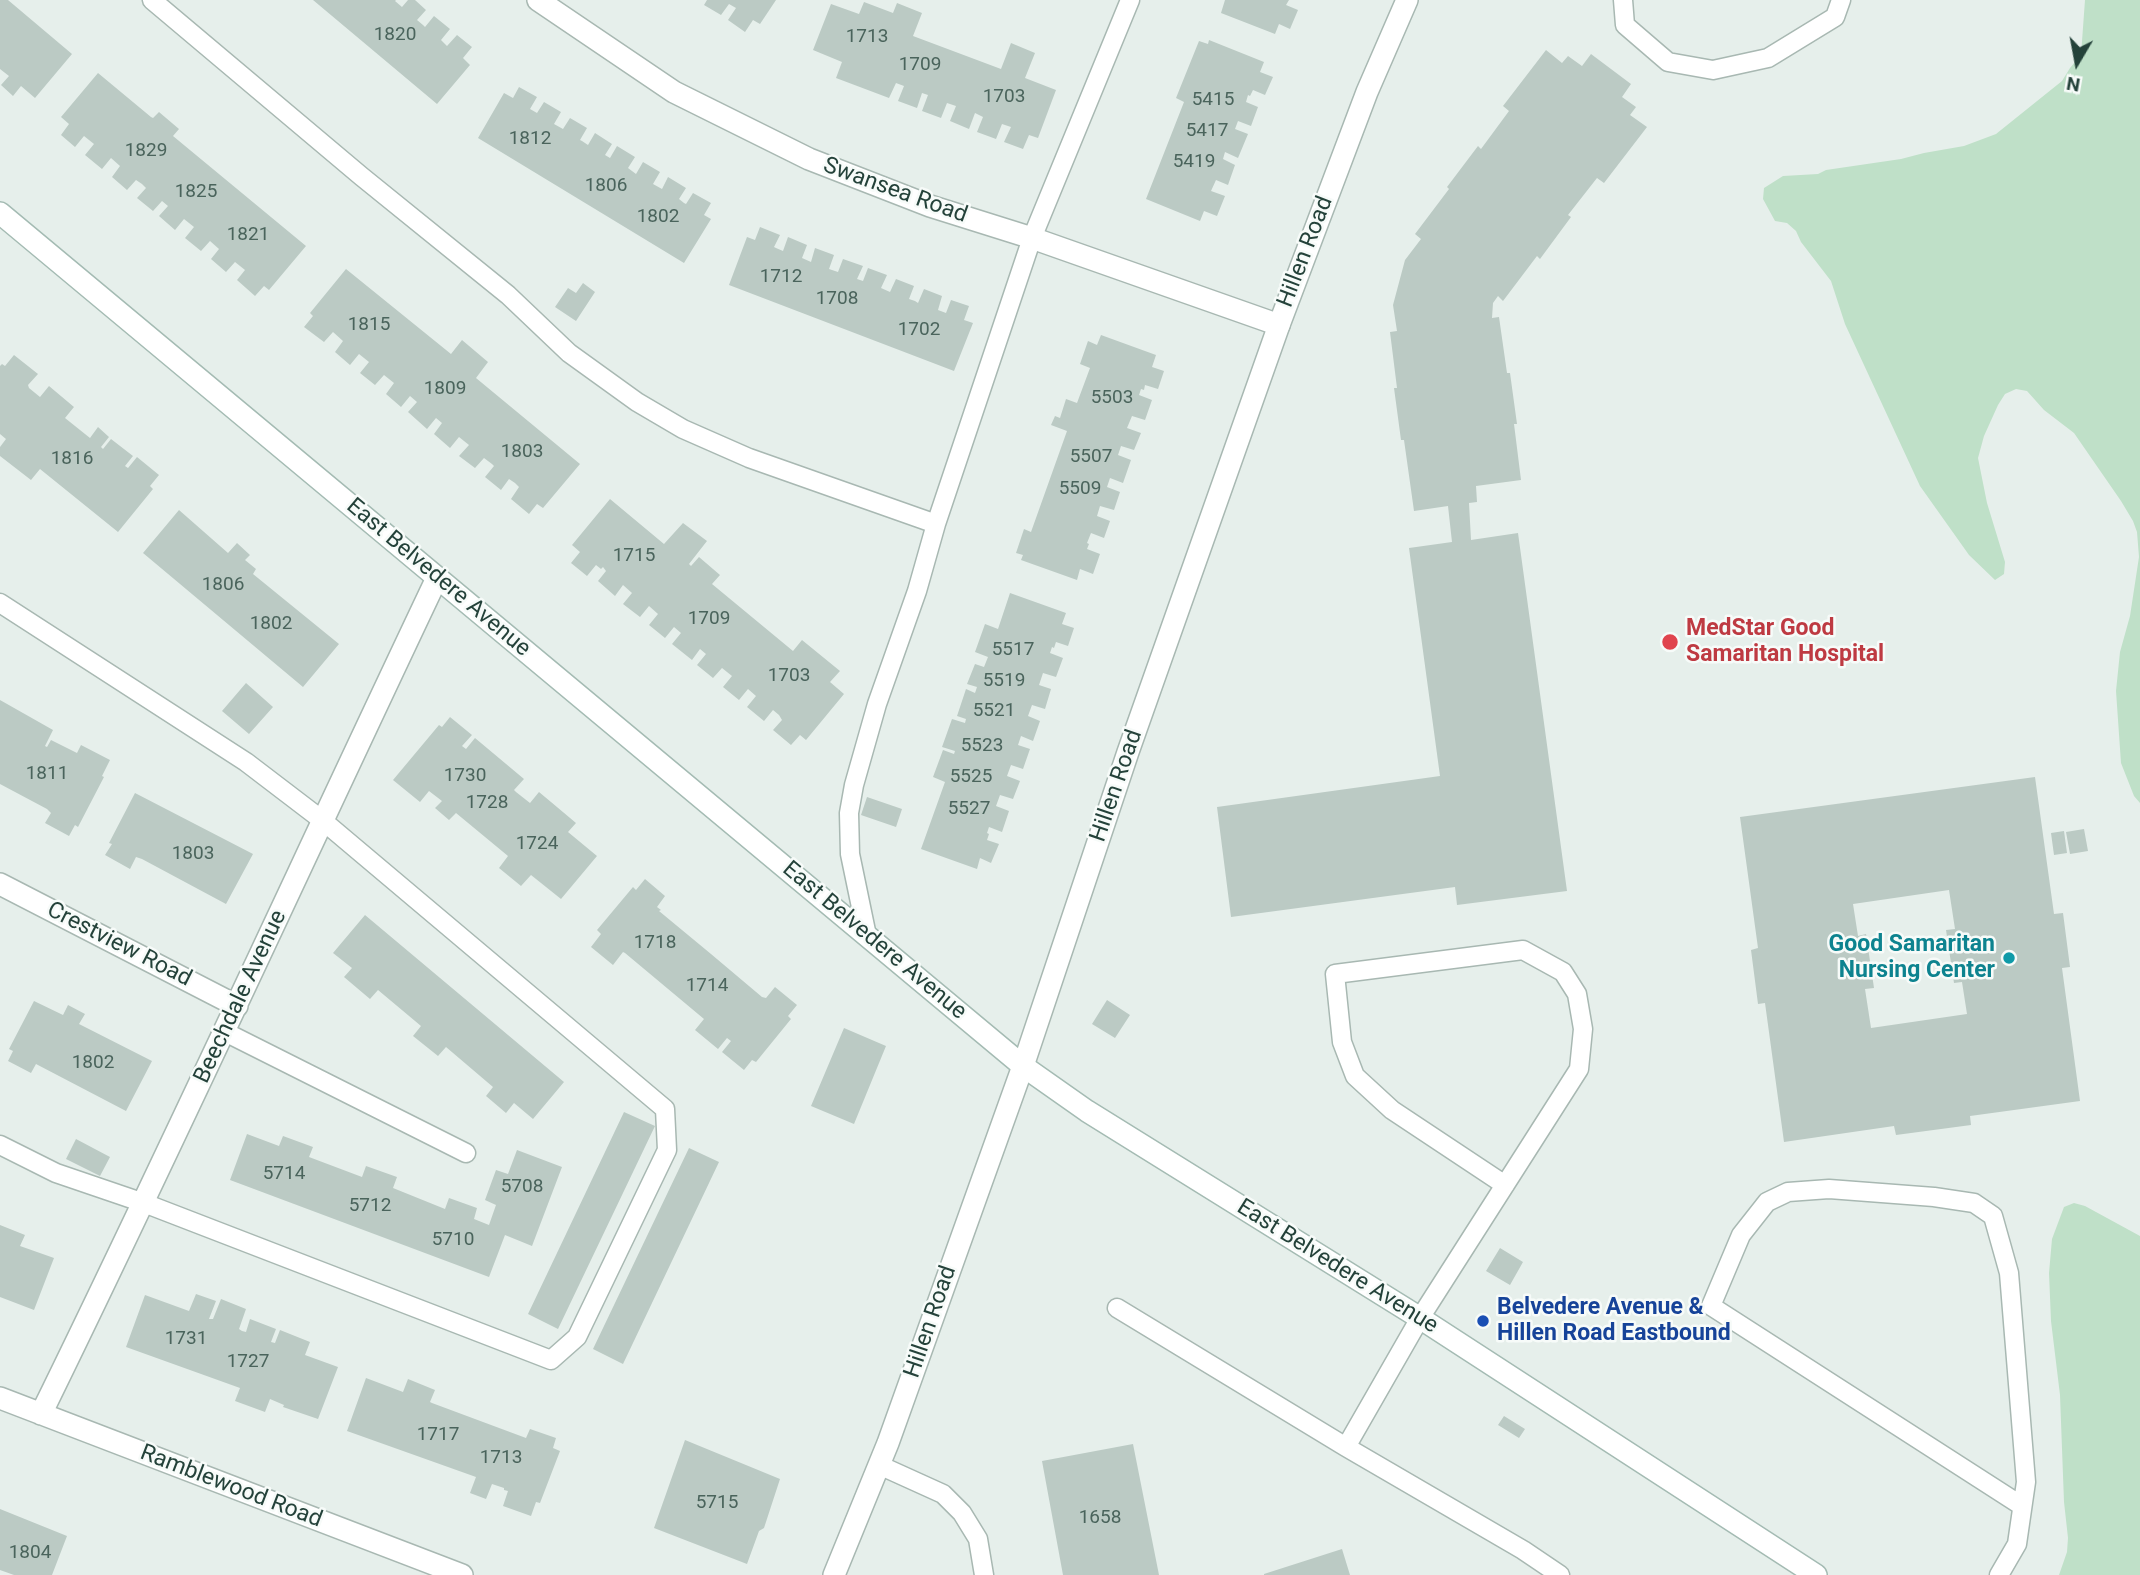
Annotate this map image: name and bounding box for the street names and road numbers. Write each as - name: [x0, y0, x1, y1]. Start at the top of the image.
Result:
- street label: Swansea Road: [819, 152, 971, 230]
- street label: Hillen Road: [1272, 193, 1340, 311]
- street label: East Belvedere Avenue: [340, 493, 536, 663]
- street label: Hillen Road: [1085, 726, 1149, 846]
- street label: East Belvedere Avenue: [776, 856, 972, 1026]
- street label: Crestview Road: [42, 897, 196, 993]
- street label: Beechdale Avenue: [189, 906, 293, 1088]
- street label: East Belvedere Avenue: [1231, 1194, 1443, 1340]
- street label: Hillen Road: [899, 1262, 963, 1382]
- street label: Ramblewood Road: [136, 1440, 326, 1534]

